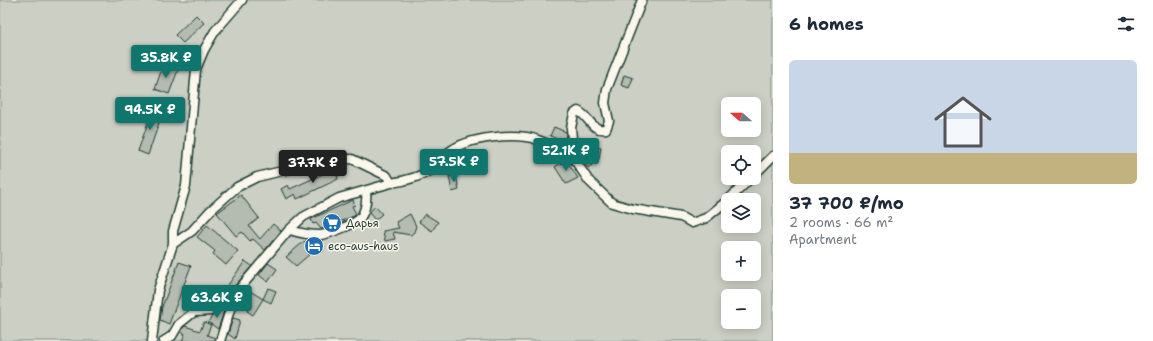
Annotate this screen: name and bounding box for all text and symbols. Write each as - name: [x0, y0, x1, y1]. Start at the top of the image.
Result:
- text: 6 homes: [789, 13, 864, 35]
- icon: filters: [1115, 13, 1137, 35]
- pin: 35.8K ₽: [129, 45, 203, 79]
- text: 35.8K ₽: [140, 49, 192, 66]
- icon: home: [927, 86, 999, 158]
- pin: 94.5K ₽: [113, 97, 187, 131]
- north arrow: [721, 97, 761, 137]
- map controls: [721, 97, 761, 329]
- text: 94.5K ₽: [124, 101, 176, 118]
- pin: 52.1K ₽: [529, 138, 603, 172]
- text: 52.1K ₽: [542, 142, 590, 159]
- button: locate: [721, 145, 761, 185]
- pin: 57.5K ₽: [417, 149, 491, 183]
- pin: 37.7K ₽: [276, 150, 350, 184]
- text: 57.5K ₽: [429, 153, 479, 170]
- text: 37.7K ₽: [288, 154, 338, 171]
- text: 37 700 ₽/mo: [789, 192, 904, 214]
- button: layers: [721, 193, 761, 233]
- supermarket icon: Дарья: [321, 212, 343, 234]
- text: 2 rooms · 66 m²: [789, 214, 893, 231]
- place label: Дарья: [346, 216, 379, 231]
- text: Apartment: [789, 231, 857, 248]
- hotel icon: eco-aus-haus: [303, 235, 325, 257]
- place label: eco-aus-haus: [328, 239, 398, 254]
- button: +: [721, 241, 761, 281]
- pin: 63.6K ₽: [180, 285, 254, 319]
- text: 63.6K ₽: [191, 289, 243, 306]
- button: −: [721, 289, 761, 329]

